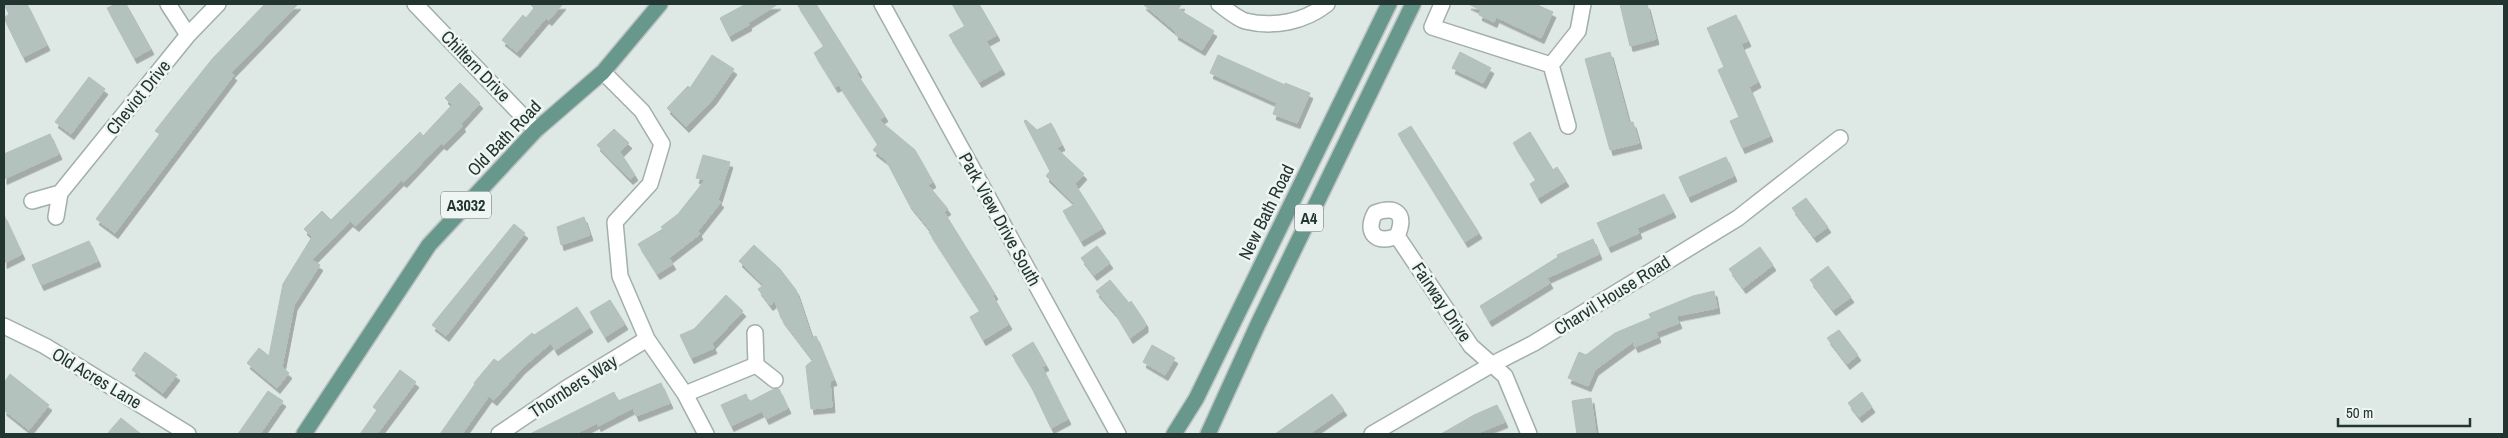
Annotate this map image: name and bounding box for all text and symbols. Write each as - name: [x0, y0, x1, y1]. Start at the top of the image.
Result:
- street label: Chiltern Drive: [435, 25, 517, 107]
- street label: Cheviot Drive: [100, 54, 176, 140]
- street label: Old Bath Road: [461, 94, 547, 182]
- street label: Park View Drive South: [953, 148, 1047, 290]
- street label: New Bath Road: [1232, 160, 1300, 264]
- road number: A3032: [441, 192, 491, 218]
- road number: A4: [1295, 204, 1323, 232]
- street label: Charvil House Road: [1549, 249, 1675, 341]
- street label: Fairway Drive: [1406, 257, 1478, 347]
- street label: Old Acres Lane: [47, 341, 147, 415]
- street label: Thornbers Way: [524, 348, 622, 424]
- scale bar: [2338, 396, 2470, 428]
- text: 50 m: [2346, 402, 2373, 423]

